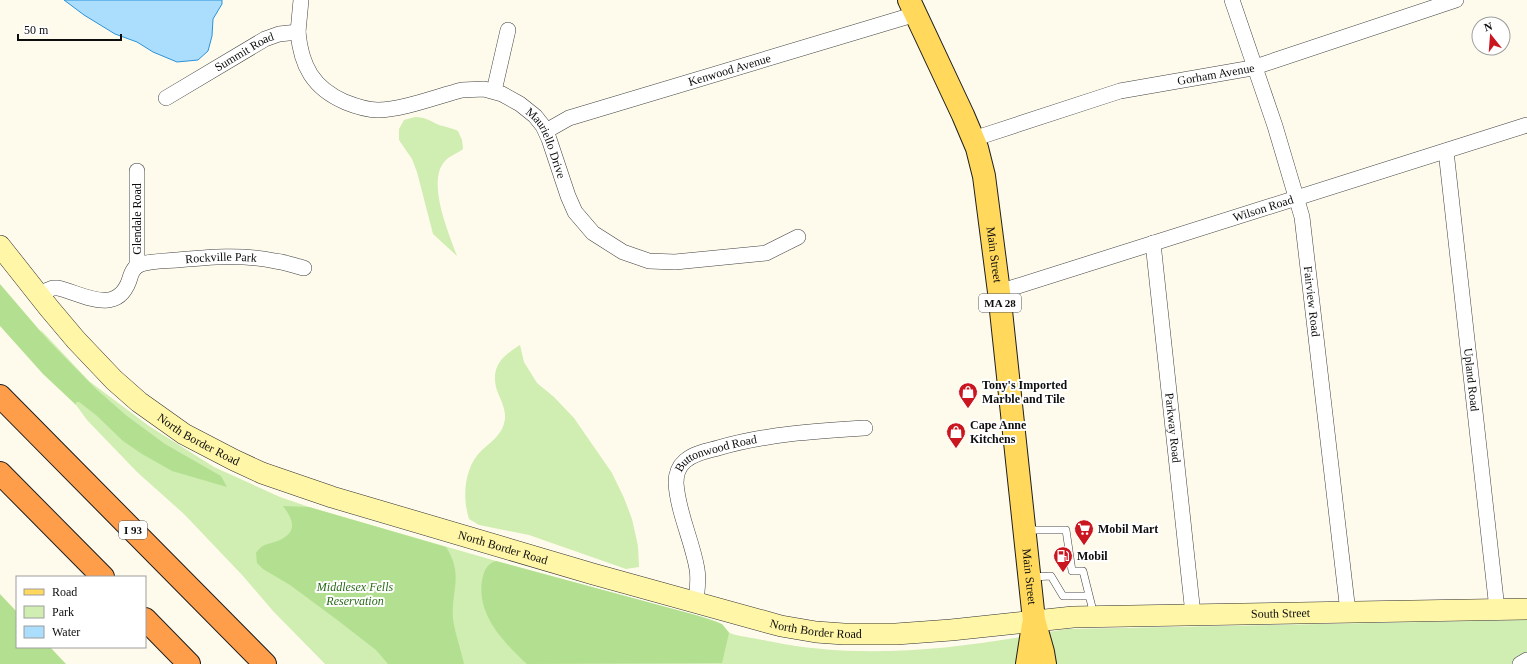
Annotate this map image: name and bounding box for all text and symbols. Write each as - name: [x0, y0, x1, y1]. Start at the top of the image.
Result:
- scale bar: [18, 16, 121, 42]
- north arrow: [1471, 16, 1511, 56]
- text: N: [1483, 20, 1494, 33]
- text: 50 m: [24, 23, 49, 37]
- street label: Summit Road: [212, 29, 276, 74]
- street label: Kenwood Avenue: [687, 51, 772, 89]
- street label: Gorham Avenue: [1176, 61, 1256, 88]
- street label: Mauriello Drive: [523, 105, 569, 180]
- street label: Glendale Road: [130, 183, 144, 255]
- street label: Wilson Road: [1231, 192, 1295, 225]
- street label: Main Street: [984, 226, 1005, 284]
- street label: Rockville Park: [185, 250, 258, 266]
- street label: Fairview Road: [1301, 265, 1323, 337]
- road number: MA 28: [979, 294, 1021, 312]
- street label: Upland Road: [1461, 347, 1482, 412]
- place label: Tony's Imported Marble and Tile: [982, 378, 1068, 406]
- shop icon: Tony's Imported Marble and Tile: [957, 381, 979, 409]
- street label: Parkway Road: [1162, 392, 1184, 464]
- street label: North Border Road: [155, 410, 242, 469]
- place label: Cape Anne Kitchens: [970, 418, 1027, 446]
- shop icon: Cape Anne Kitchens: [945, 421, 967, 449]
- street label: Buttonwood Road: [672, 432, 758, 474]
- supermarket icon: Mobil Mart: [1073, 518, 1095, 546]
- road number: I 93: [119, 521, 147, 539]
- place label: Mobil Mart: [1098, 522, 1158, 536]
- street label: North Border Road: [456, 528, 549, 567]
- fuel station icon: Mobil: [1052, 545, 1074, 573]
- street label: Main Street: [1019, 548, 1039, 606]
- place label: Mobil: [1077, 549, 1108, 563]
- legend: [16, 576, 146, 648]
- park label: Middlesex Fells Reservation: [316, 580, 393, 608]
- text: Road: [52, 585, 77, 599]
- text: Park: [52, 605, 74, 619]
- street label: South Street: [1251, 606, 1311, 621]
- street label: North Border Road: [768, 616, 862, 641]
- text: Water: [52, 625, 80, 639]

